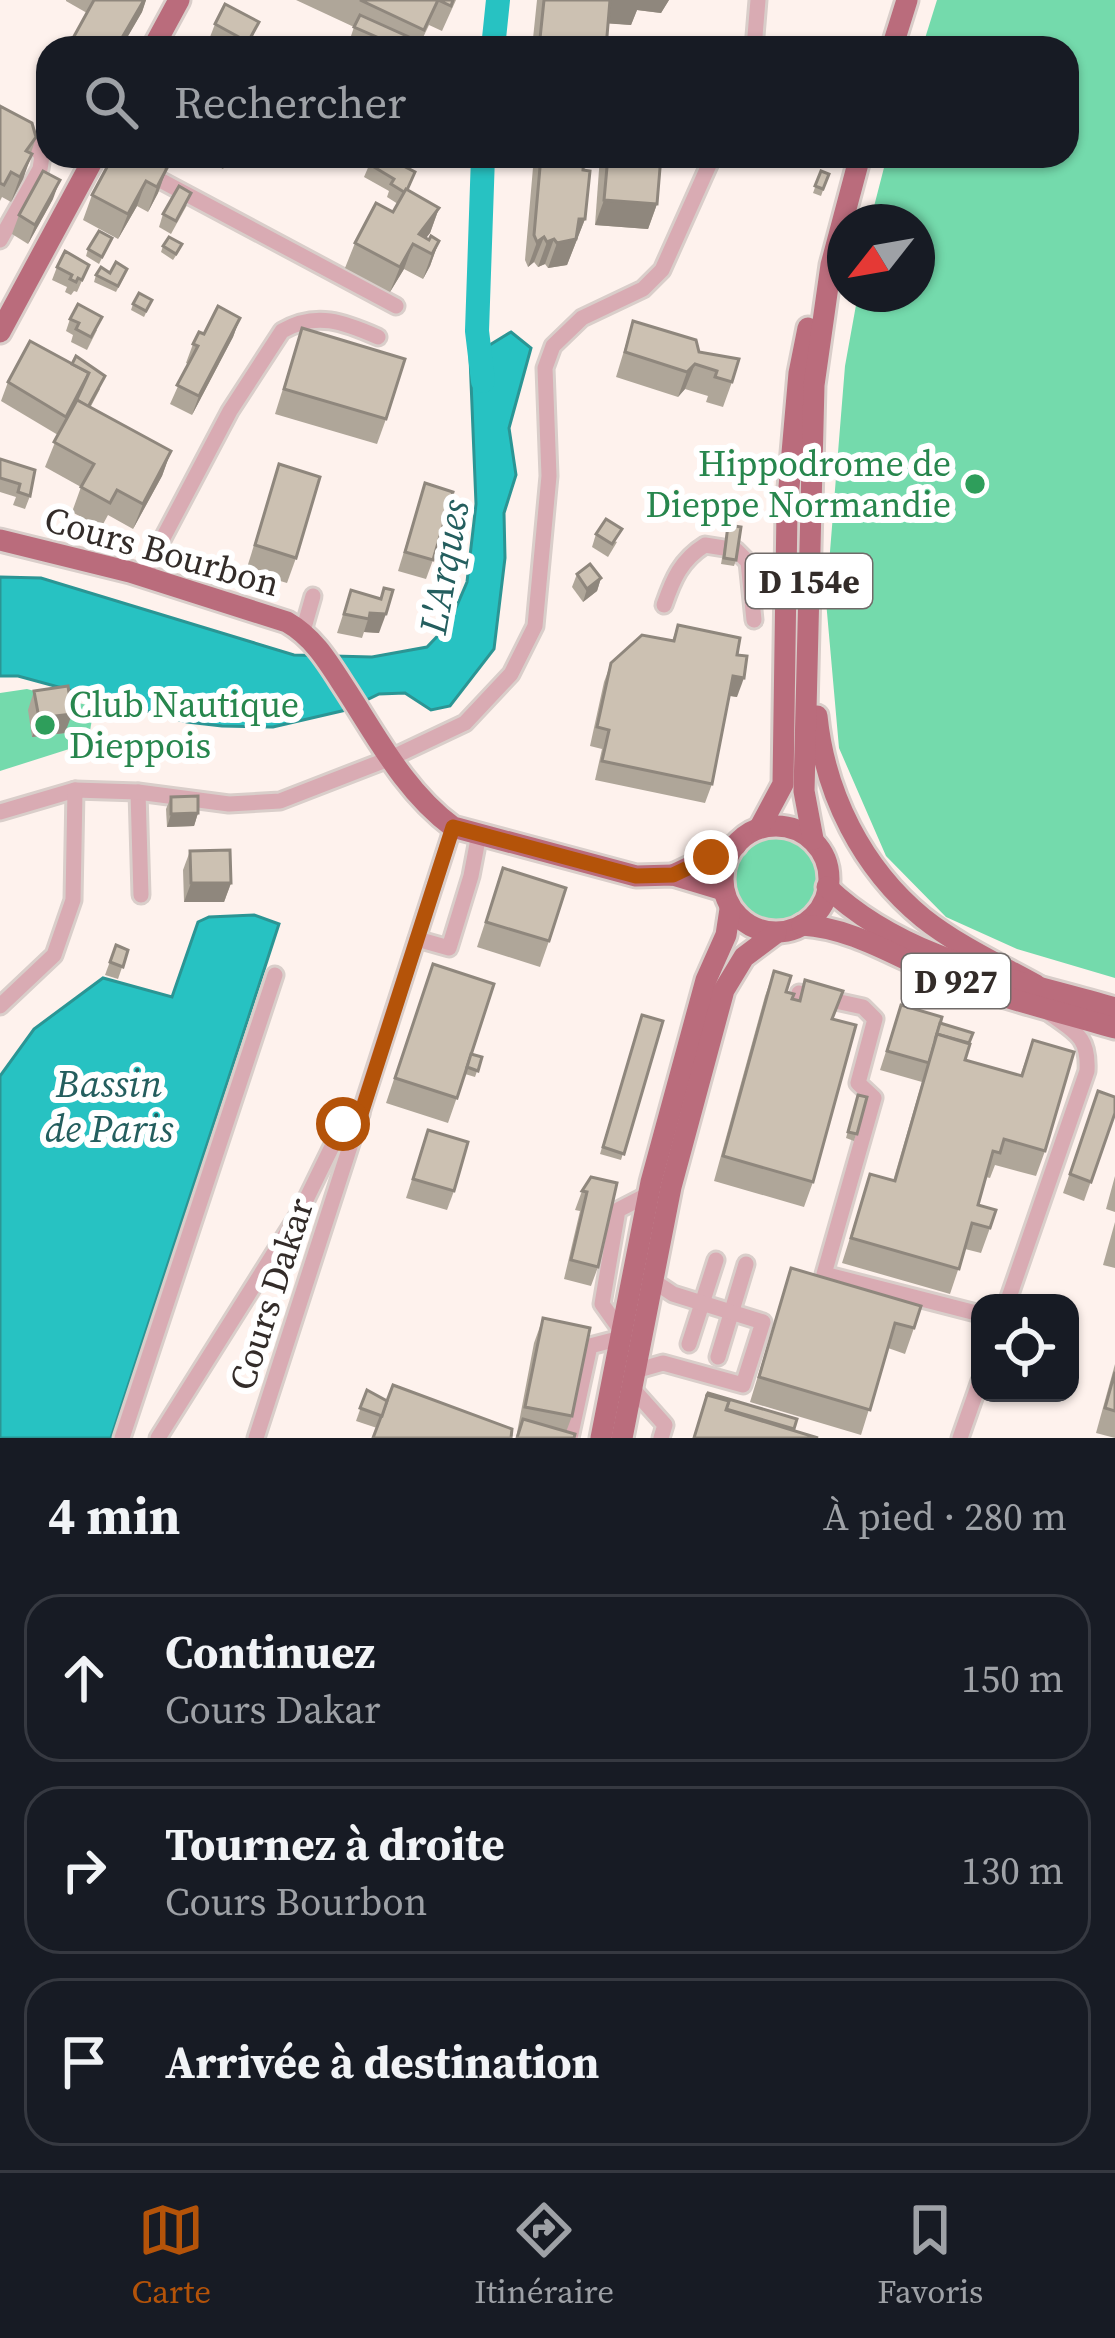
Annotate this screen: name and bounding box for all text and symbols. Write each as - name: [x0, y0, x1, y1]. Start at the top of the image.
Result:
- search box: [36, 36, 1079, 168]
- icon: search: [78, 69, 144, 135]
- text: Rechercher: [174, 71, 406, 133]
- north arrow: [827, 204, 935, 312]
- place label: Hippodrome de Dieppe Normandie: [645, 439, 951, 529]
- marker: Hippodrome de Dieppe Normandie: [962, 471, 988, 497]
- street label: Cours Bourbon: [39, 494, 285, 608]
- water label: L'Arques: [406, 495, 482, 639]
- road number: D 154e: [746, 554, 872, 608]
- place label: Club Nautique Dieppois: [69, 680, 299, 770]
- marker: Club Nautique Dieppois: [32, 712, 58, 738]
- route end: [684, 830, 738, 884]
- road number: D 927: [902, 954, 1010, 1008]
- water label: Bassin de Paris: [45, 1057, 174, 1155]
- route start: [316, 1097, 370, 1151]
- street label: Cours Dakar: [217, 1192, 325, 1396]
- map controls: [971, 1294, 1079, 1402]
- button: locate: [971, 1294, 1079, 1402]
- text: 4 min: [48, 1481, 180, 1551]
- text: À pied · 280 m: [823, 1490, 1067, 1543]
- text: Continuez: [165, 1621, 375, 1683]
- icon: ahead: [51, 1645, 117, 1711]
- text: 150 m: [961, 1652, 1064, 1705]
- text: Cours Dakar: [165, 1683, 381, 1736]
- text: Tournez à droite: [165, 1813, 505, 1875]
- icon: right: [51, 1837, 117, 1903]
- text: 130 m: [961, 1844, 1064, 1897]
- text: Cours Bourbon: [165, 1875, 427, 1928]
- icon: arrive: [51, 2029, 117, 2095]
- text: Arrivée à destination: [165, 2031, 599, 2093]
- tab: Carte: [132, 2197, 211, 2314]
- tab: Itinéraire: [474, 2197, 614, 2314]
- tab: Favoris: [877, 2197, 983, 2314]

